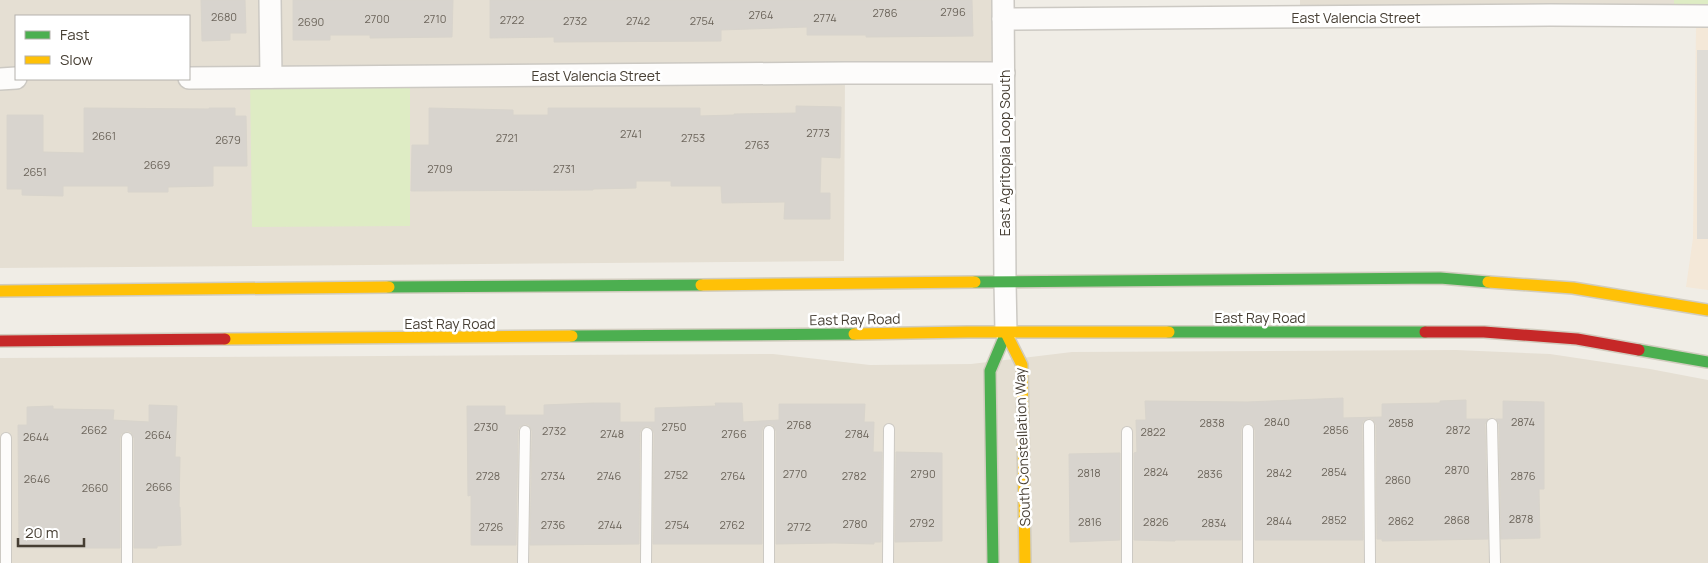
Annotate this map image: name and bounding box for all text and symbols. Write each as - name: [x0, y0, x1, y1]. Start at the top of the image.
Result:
- house number: 2796: [940, 4, 966, 19]
- house number: 2786: [872, 5, 898, 20]
- house number: 2764: [748, 7, 774, 22]
- street label: East Valencia Street: [1291, 8, 1421, 27]
- house number: 2680: [211, 9, 237, 24]
- house number: 2774: [813, 10, 837, 25]
- house number: 2700: [364, 11, 390, 26]
- house number: 2710: [424, 11, 446, 26]
- house number: 2722: [500, 12, 524, 27]
- house number: 2732: [563, 13, 587, 28]
- house number: 2742: [626, 13, 650, 28]
- house number: 2754: [690, 13, 714, 28]
- house number: 2690: [298, 14, 324, 29]
- legend: [15, 15, 190, 80]
- text: Fast: [60, 24, 89, 45]
- text: Slow: [60, 49, 93, 70]
- street label: East Valencia Street: [531, 66, 661, 85]
- street label: East Agritopia Loop South: [995, 70, 1014, 236]
- house number: 2773: [806, 125, 830, 140]
- house number: 2741: [620, 126, 642, 141]
- house number: 2661: [92, 128, 116, 143]
- house number: 2721: [496, 130, 518, 145]
- house number: 2753: [681, 130, 705, 145]
- house number: 2679: [215, 132, 241, 147]
- house number: 2763: [745, 137, 769, 152]
- house number: 2669: [144, 157, 170, 172]
- house number: 2709: [427, 161, 453, 176]
- house number: 2731: [553, 161, 575, 176]
- house number: 2651: [23, 164, 47, 179]
- street label: East Ray Road: [1214, 308, 1306, 327]
- street label: East Ray Road: [809, 309, 901, 329]
- street label: East Ray Road: [404, 314, 496, 333]
- street label: South Constellation Way: [1010, 366, 1034, 527]
- house number: 2840: [1264, 414, 1290, 429]
- house number: 2874: [1511, 414, 1535, 429]
- house number: 2838: [1199, 415, 1225, 430]
- house number: 2858: [1388, 415, 1414, 430]
- house number: 2768: [786, 417, 812, 432]
- house number: 2730: [474, 419, 498, 434]
- house number: 2750: [662, 419, 686, 434]
- house number: 2662: [81, 422, 107, 437]
- house number: 2856: [1323, 422, 1349, 437]
- house number: 2872: [1446, 422, 1470, 437]
- house number: 2732: [542, 423, 566, 438]
- house number: 2822: [1140, 424, 1166, 439]
- house number: 2748: [600, 426, 624, 441]
- house number: 2766: [721, 426, 747, 441]
- house number: 2784: [845, 426, 869, 441]
- house number: 2664: [145, 427, 171, 442]
- house number: 2644: [23, 429, 49, 444]
- house number: 2870: [1445, 462, 1469, 477]
- house number: 2824: [1143, 464, 1169, 479]
- house number: 2854: [1321, 464, 1347, 479]
- house number: 2818: [1077, 465, 1101, 480]
- house number: 2842: [1266, 465, 1292, 480]
- house number: 2770: [783, 466, 807, 481]
- house number: 2790: [910, 466, 936, 481]
- house number: 2836: [1197, 466, 1223, 481]
- house number: 2752: [664, 467, 688, 482]
- house number: 2728: [476, 468, 500, 483]
- house number: 2734: [541, 468, 565, 483]
- house number: 2746: [597, 468, 622, 483]
- house number: 2764: [720, 468, 746, 483]
- house number: 2782: [842, 468, 866, 483]
- house number: 2876: [1510, 468, 1536, 483]
- house number: 2646: [24, 471, 50, 486]
- house number: 2860: [1385, 472, 1411, 487]
- house number: 2666: [146, 479, 173, 494]
- house number: 2660: [82, 480, 108, 495]
- house number: 2878: [1509, 511, 1533, 526]
- house number: 2852: [1322, 512, 1346, 527]
- house number: 2868: [1444, 512, 1470, 527]
- house number: 2844: [1266, 513, 1292, 528]
- house number: 2862: [1388, 513, 1414, 528]
- house number: 2816: [1078, 514, 1102, 529]
- house number: 2826: [1143, 514, 1169, 529]
- house number: 2792: [910, 515, 934, 530]
- house number: 2834: [1201, 515, 1227, 530]
- scale bar: [18, 516, 84, 548]
- house number: 2780: [843, 516, 867, 531]
- house number: 2736: [541, 517, 566, 532]
- house number: 2744: [598, 517, 622, 532]
- house number: 2754: [665, 517, 689, 532]
- house number: 2762: [720, 517, 744, 532]
- house number: 2726: [479, 519, 504, 534]
- house number: 2772: [787, 519, 811, 534]
- text: 20 m: [25, 522, 58, 543]

